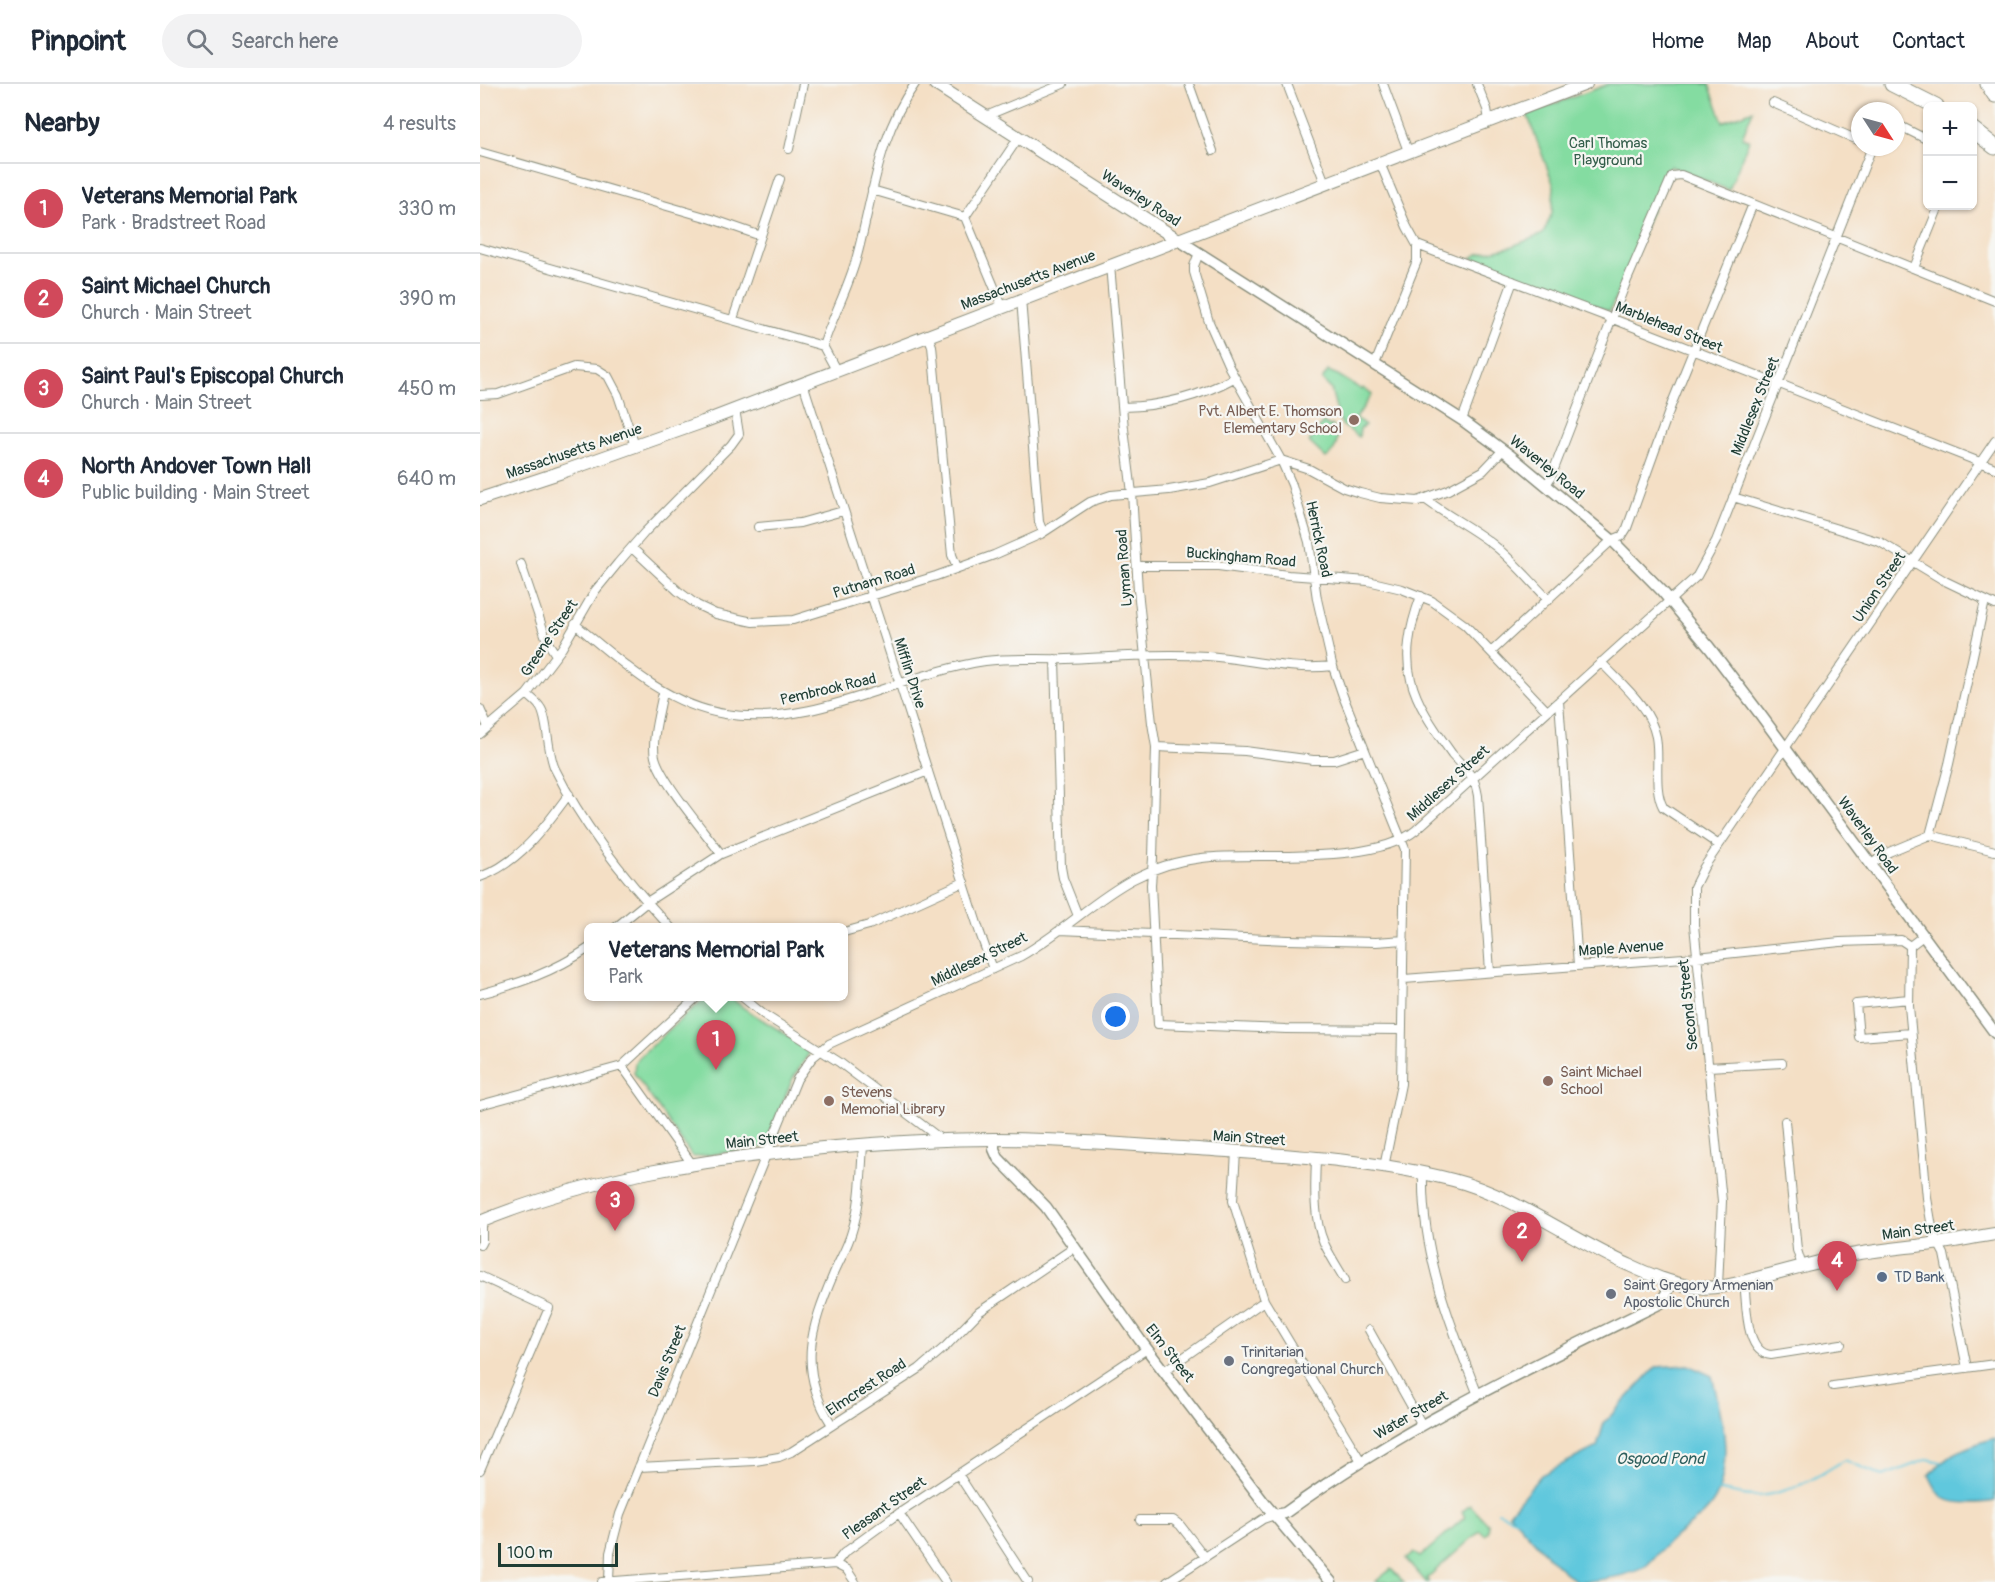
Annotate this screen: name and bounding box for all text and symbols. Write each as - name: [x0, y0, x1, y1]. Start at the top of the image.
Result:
- search box: [162, 14, 582, 68]
- text: Pinpoint: [30, 24, 126, 59]
- icon: search: [183, 25, 216, 58]
- text: Search here: [231, 27, 338, 55]
- text: Home: [1651, 28, 1704, 55]
- text: Map: [1737, 28, 1772, 55]
- text: About: [1805, 28, 1859, 55]
- text: Contact: [1892, 28, 1965, 55]
- north arrow: [1851, 102, 1905, 156]
- map controls: [1923, 102, 1977, 210]
- button: +: [1923, 102, 1977, 156]
- text: Nearby: [24, 107, 100, 139]
- text: 4 results: [383, 111, 456, 136]
- park label: Carl Thomas Playground: [1569, 134, 1647, 170]
- button: −: [1923, 156, 1977, 210]
- street label: Waverley Road: [1097, 166, 1184, 231]
- text: Veterans Memorial Park: [81, 182, 297, 210]
- text: 1: [40, 196, 47, 221]
- text: 330 m: [398, 196, 456, 221]
- text: Park · Bradstreet Road: [81, 210, 266, 235]
- street label: Massachusetts Avenue: [958, 246, 1099, 315]
- text: Saint Michael Church: [81, 272, 270, 300]
- text: 2: [38, 286, 49, 311]
- text: 390 m: [399, 286, 456, 311]
- street label: Marblehead Street: [1612, 297, 1726, 358]
- text: Church · Main Street: [81, 300, 252, 325]
- street label: Middlesex Street: [1727, 353, 1784, 458]
- text: Saint Paul's Episcopal Church: [81, 362, 344, 390]
- text: 3: [38, 376, 49, 401]
- text: 450 m: [398, 376, 456, 401]
- text: Church · Main Street: [81, 390, 252, 415]
- place label: Pvt. Albert E. Thomson Elementary School: [1198, 402, 1342, 438]
- marker: Pvt. Albert E. Thomson Elementary School: [1347, 413, 1361, 427]
- street label: Massachusetts Avenue: [504, 419, 645, 484]
- street label: Waverley Road: [1505, 431, 1588, 503]
- text: North Andover Town Hall: [81, 452, 311, 480]
- text: 4: [38, 466, 49, 491]
- text: 640 m: [397, 466, 456, 491]
- text: Public building · Main Street: [81, 480, 310, 505]
- street label: Herrick Road: [1301, 499, 1336, 579]
- street label: Lyman Road: [1112, 529, 1137, 607]
- street label: Buckingham Road: [1185, 543, 1297, 572]
- street label: Union Street: [1849, 547, 1911, 626]
- street label: Putnam Road: [831, 560, 918, 603]
- street label: Greene Street: [517, 595, 583, 681]
- street label: Mifflin Drive: [889, 635, 930, 711]
- street label: Pembrook Road: [778, 669, 878, 710]
- street label: Middlesex Street: [1403, 741, 1494, 825]
- street label: Waverley Road: [1833, 793, 1902, 878]
- popup: [584, 923, 848, 1001]
- street label: Middlesex Street: [928, 928, 1031, 991]
- text: Veterans Memorial Park: [608, 936, 824, 964]
- street label: Maple Avenue: [1578, 936, 1665, 961]
- street label: Second Street: [1674, 958, 1703, 1051]
- text: Park: [608, 964, 643, 989]
- your location: [1101, 1002, 1130, 1031]
- pin: 1: [696, 1020, 736, 1070]
- place label: Saint Michael School: [1560, 1063, 1642, 1099]
- marker: Saint Michael School: [1541, 1074, 1555, 1088]
- place label: Stevens Memorial Library: [841, 1083, 945, 1119]
- marker: Stevens Memorial Library: [822, 1094, 836, 1108]
- street label: Main Street: [1212, 1126, 1287, 1151]
- street label: Main Street: [725, 1127, 800, 1154]
- pin: 3: [596, 1182, 634, 1231]
- pin: 2: [1502, 1212, 1542, 1262]
- street label: Main Street: [1881, 1216, 1956, 1245]
- pin: 4: [1818, 1242, 1856, 1291]
- place label: TD Bank: [1894, 1268, 1945, 1287]
- marker: TD Bank: [1875, 1270, 1889, 1284]
- place label: Saint Gregory Armenian Apostolic Church: [1623, 1276, 1774, 1312]
- marker: Saint Gregory Armenian Apostolic Church: [1604, 1287, 1618, 1301]
- street label: Elm Street: [1141, 1320, 1199, 1387]
- street label: Davis Street: [644, 1321, 691, 1400]
- place label: Trinitarian Congregational Church: [1241, 1343, 1383, 1379]
- street label: Elmcrest Road: [823, 1354, 910, 1420]
- marker: Trinitarian Congregational Church: [1222, 1354, 1236, 1368]
- street label: Water Street: [1371, 1386, 1452, 1444]
- water label: Osgood Pond: [1616, 1449, 1706, 1469]
- street label: Pleasant Street: [839, 1472, 931, 1544]
- scale bar: [498, 1540, 618, 1568]
- text: 100 m: [507, 1543, 553, 1563]

